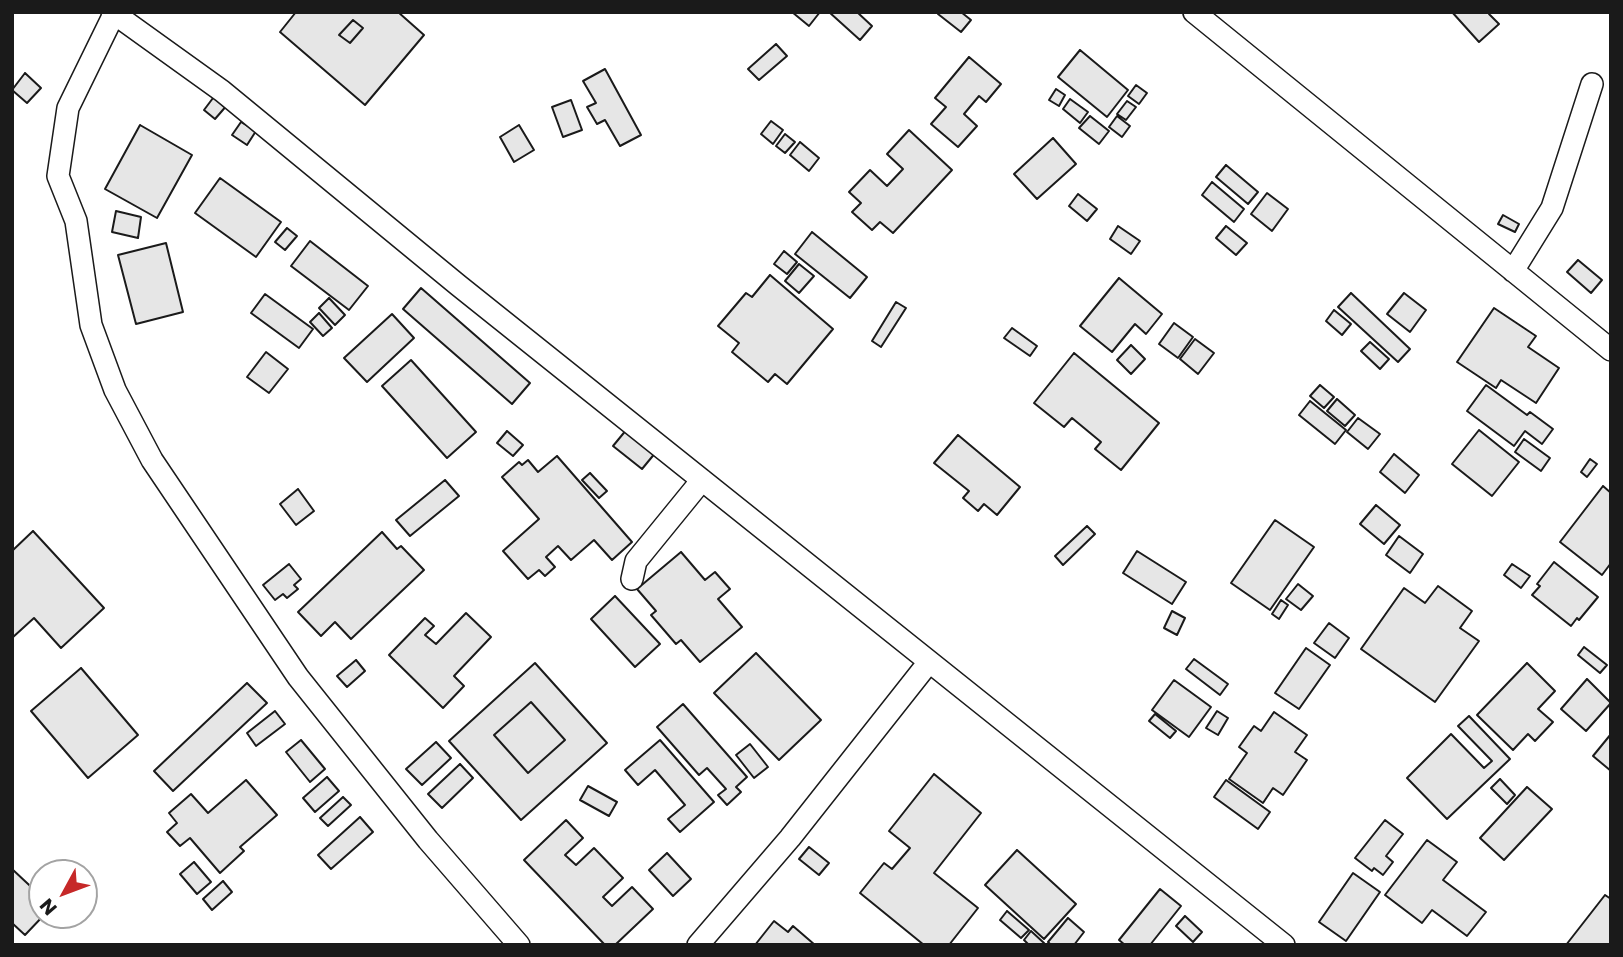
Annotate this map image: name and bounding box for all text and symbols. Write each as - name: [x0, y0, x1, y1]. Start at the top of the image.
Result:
- north arrow: [28, 859, 98, 929]
- text: N: [33, 893, 63, 921]

